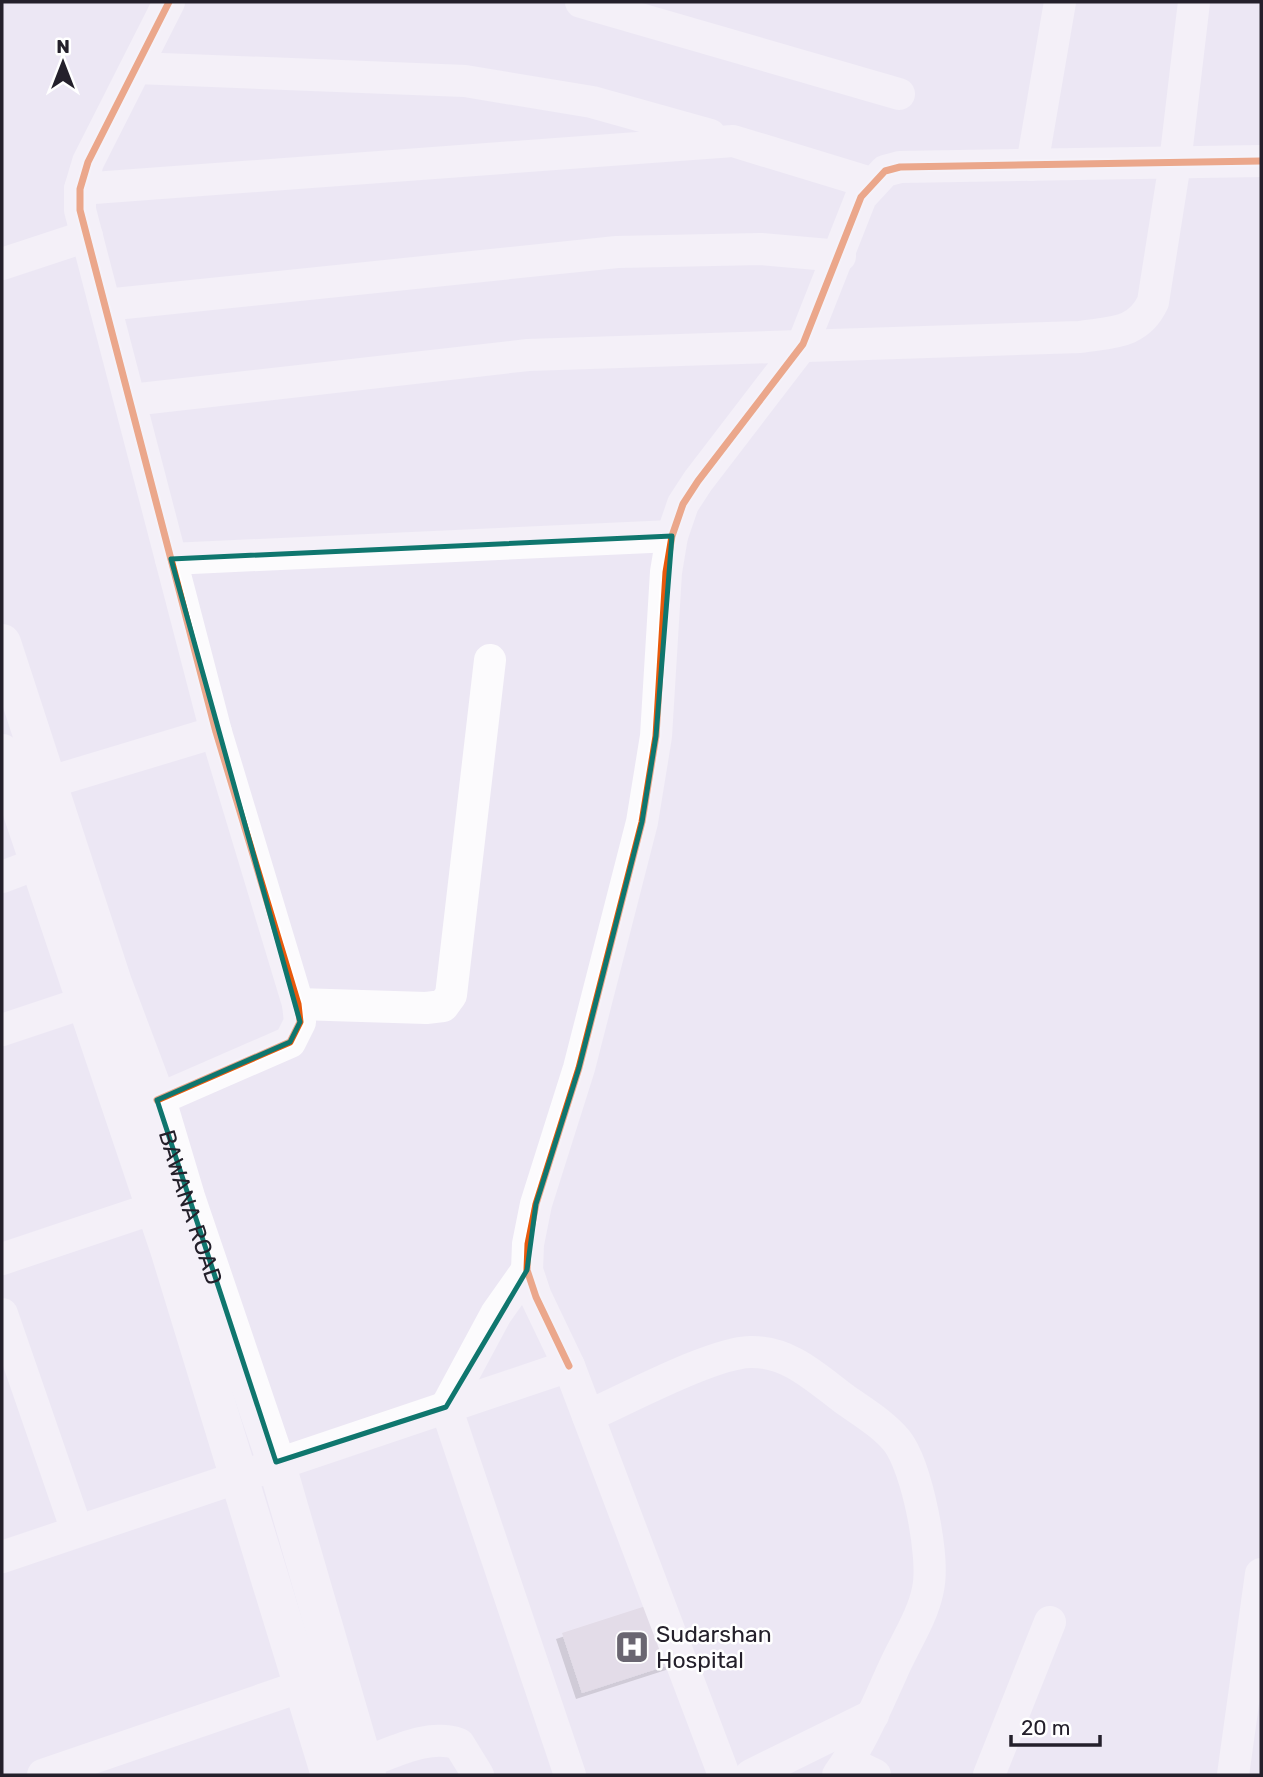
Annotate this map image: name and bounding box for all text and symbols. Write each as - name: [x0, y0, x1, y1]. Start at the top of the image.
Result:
- north arrow: [28, 28, 98, 98]
- text: N: [56, 35, 70, 58]
- street label: BAWANA ROAD: [153, 1126, 229, 1288]
- place label: Sudarshan Hospital: [656, 1620, 772, 1674]
- hospital icon: Sudarshan Hospital: [613, 1628, 651, 1666]
- scale bar: [1011, 1704, 1100, 1748]
- text: 20 m: [1021, 1715, 1070, 1740]

